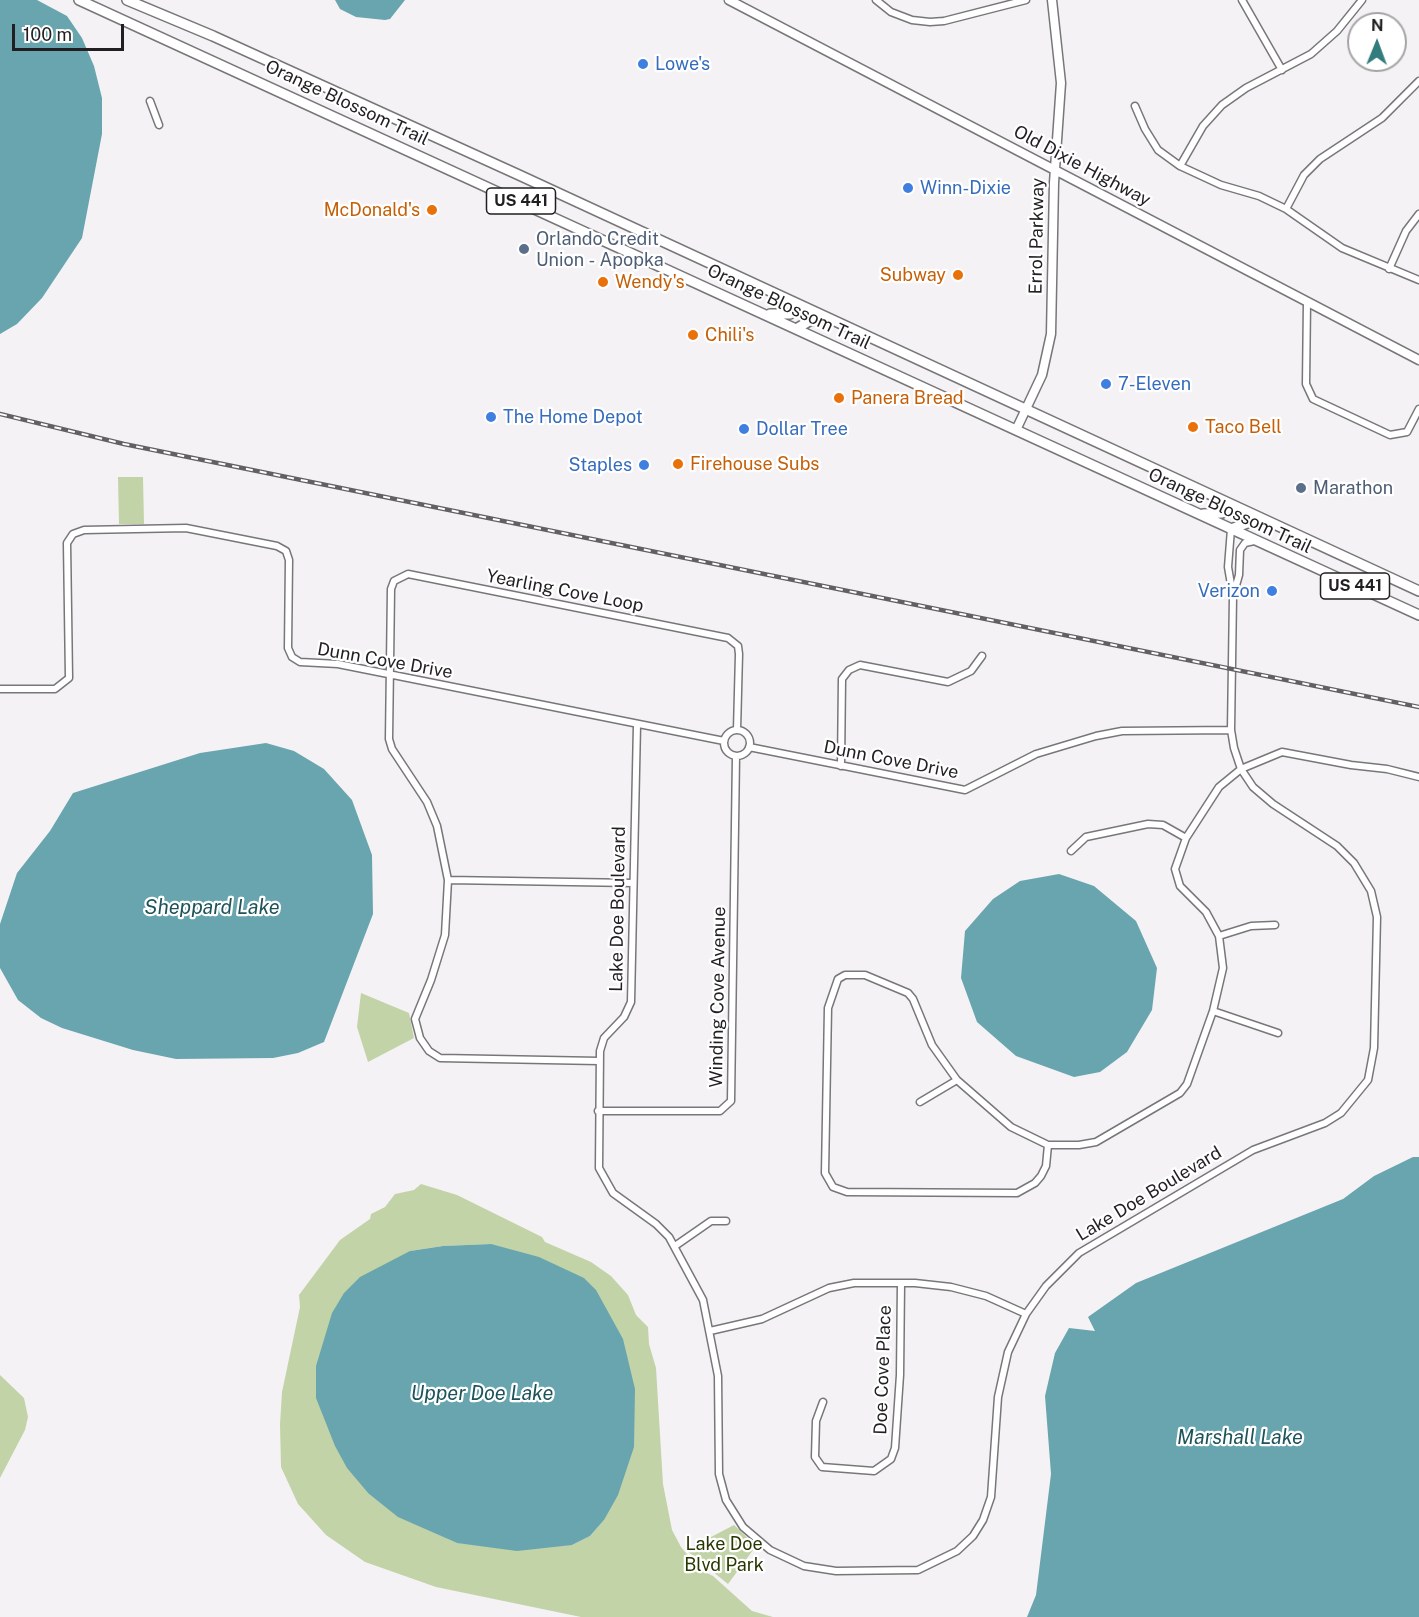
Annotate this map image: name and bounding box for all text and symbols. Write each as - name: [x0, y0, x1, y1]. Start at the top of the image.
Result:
- scale bar: [15, 12, 128, 50]
- north arrow: [1347, 12, 1407, 72]
- text: N: [1371, 16, 1384, 35]
- text: 100 m: [23, 24, 72, 45]
- place label: Lowe's: [655, 53, 710, 75]
- street label: Orange Blossom Trail: [262, 56, 432, 150]
- marker: Lowe's: [636, 57, 650, 71]
- street label: Old Dixie Highway: [1010, 121, 1154, 211]
- place label: Winn-Dixie: [920, 177, 1011, 199]
- street label: Errol Parkway: [1025, 178, 1049, 294]
- marker: Winn-Dixie: [901, 181, 915, 195]
- road number: US 441: [486, 188, 556, 214]
- place label: McDonald's: [324, 199, 420, 221]
- marker: McDonald's: [425, 203, 439, 217]
- place label: Orlando Credit Union - Apopka: [536, 228, 664, 270]
- marker: Orlando Credit Union - Apopka: [517, 242, 531, 256]
- street label: Orange Blossom Trail: [704, 260, 874, 354]
- place label: Subway: [880, 264, 946, 286]
- marker: Subway: [951, 268, 965, 282]
- place label: Wendy's: [615, 271, 685, 293]
- marker: Wendy's: [596, 275, 610, 289]
- place label: Chili's: [705, 324, 754, 346]
- marker: Chili's: [686, 328, 700, 342]
- place label: 7-Eleven: [1118, 373, 1191, 395]
- marker: 7-Eleven: [1099, 377, 1113, 391]
- place label: Panera Bread: [851, 387, 964, 409]
- marker: Panera Bread: [832, 391, 846, 405]
- place label: The Home Depot: [503, 406, 643, 428]
- marker: The Home Depot: [484, 410, 498, 424]
- place label: Taco Bell: [1205, 416, 1282, 438]
- place label: Dollar Tree: [756, 418, 848, 440]
- marker: Taco Bell: [1186, 420, 1200, 434]
- marker: Dollar Tree: [737, 422, 751, 436]
- place label: Firehouse Subs: [690, 453, 819, 475]
- place label: Staples: [568, 454, 632, 476]
- marker: Firehouse Subs: [671, 457, 685, 471]
- marker: Staples: [637, 458, 651, 472]
- street label: Orange Blossom Trail: [1145, 464, 1315, 558]
- place label: Marathon: [1313, 477, 1393, 499]
- marker: Marathon: [1294, 481, 1308, 495]
- street label: Yearling Cove Loop: [485, 565, 645, 617]
- road number: US 441: [1320, 573, 1390, 599]
- place label: Verizon: [1198, 580, 1260, 602]
- marker: Verizon: [1265, 584, 1279, 598]
- street label: Dunn Cove Drive: [316, 638, 454, 684]
- street label: Dunn Cove Drive: [822, 736, 960, 784]
- street label: Lake Doe Boulevard: [606, 826, 630, 992]
- water label: Sheppard Lake: [144, 896, 280, 920]
- street label: Winding Cove Avenue: [706, 906, 730, 1088]
- street label: Lake Doe Boulevard: [1072, 1142, 1226, 1246]
- street label: Doe Cove Place: [870, 1305, 896, 1435]
- water label: Upper Doe Lake: [411, 1382, 553, 1406]
- water label: Marshall Lake: [1177, 1426, 1303, 1450]
- park label: Lake Doe Blvd Park: [684, 1533, 764, 1576]

